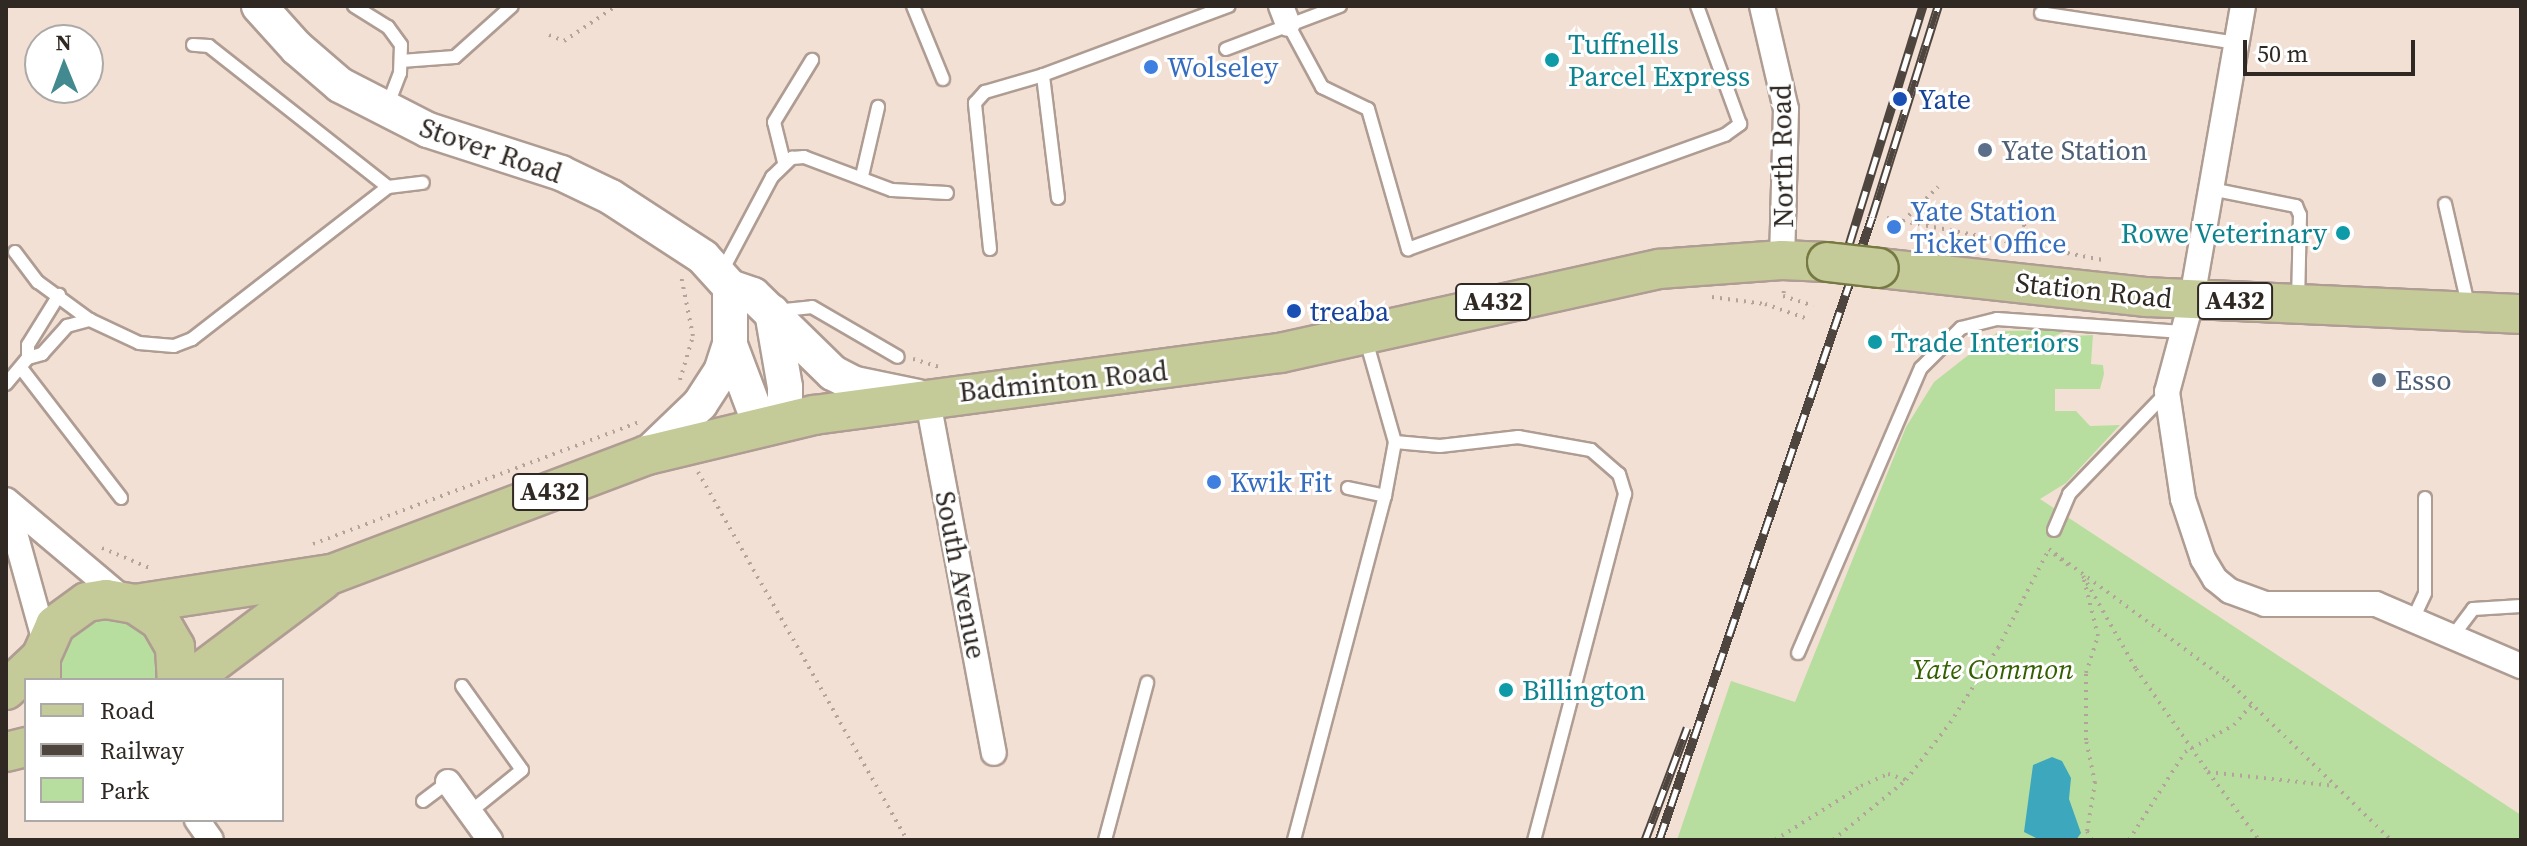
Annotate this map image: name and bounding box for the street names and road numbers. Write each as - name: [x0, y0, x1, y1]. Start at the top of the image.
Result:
- street label: North Road: [1764, 84, 1800, 228]
- street label: Stover Road: [415, 110, 567, 190]
- street label: Station Road: [2014, 265, 2174, 315]
- road number: A432: [2197, 279, 2273, 323]
- road number: A432: [1455, 280, 1531, 324]
- street label: Badminton Road: [957, 353, 1169, 409]
- road number: A432: [512, 470, 588, 514]
- street label: South Avenue: [928, 488, 994, 662]

